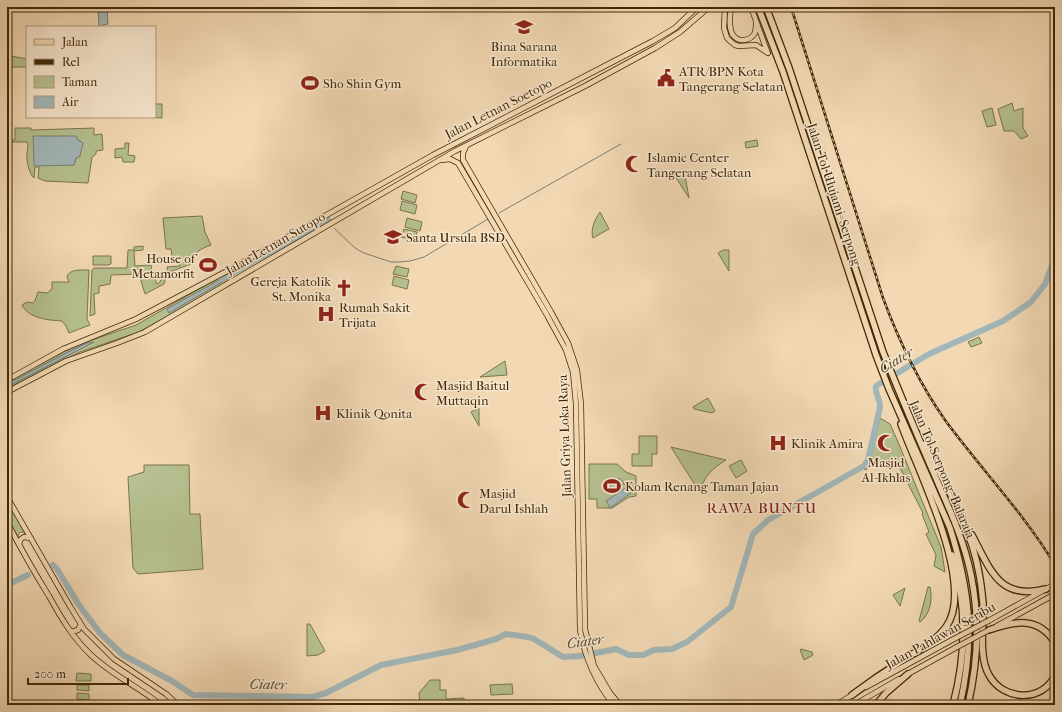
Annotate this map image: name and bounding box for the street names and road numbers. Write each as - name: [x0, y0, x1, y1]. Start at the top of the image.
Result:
- street label: Jalan Letnan Soetopo: [441, 75, 555, 142]
- street label: Jalan Tol Ulujami–Serpong: [804, 120, 865, 268]
- street label: Jalan Letnan Sutopo: [222, 209, 328, 279]
- street label: Jalan Griya Loka Raya: [555, 373, 574, 498]
- street label: Jalan Tol Serpong–Balaraja: [906, 397, 979, 541]
- street label: Jalan Pahlawan Seribu: [882, 599, 998, 672]

